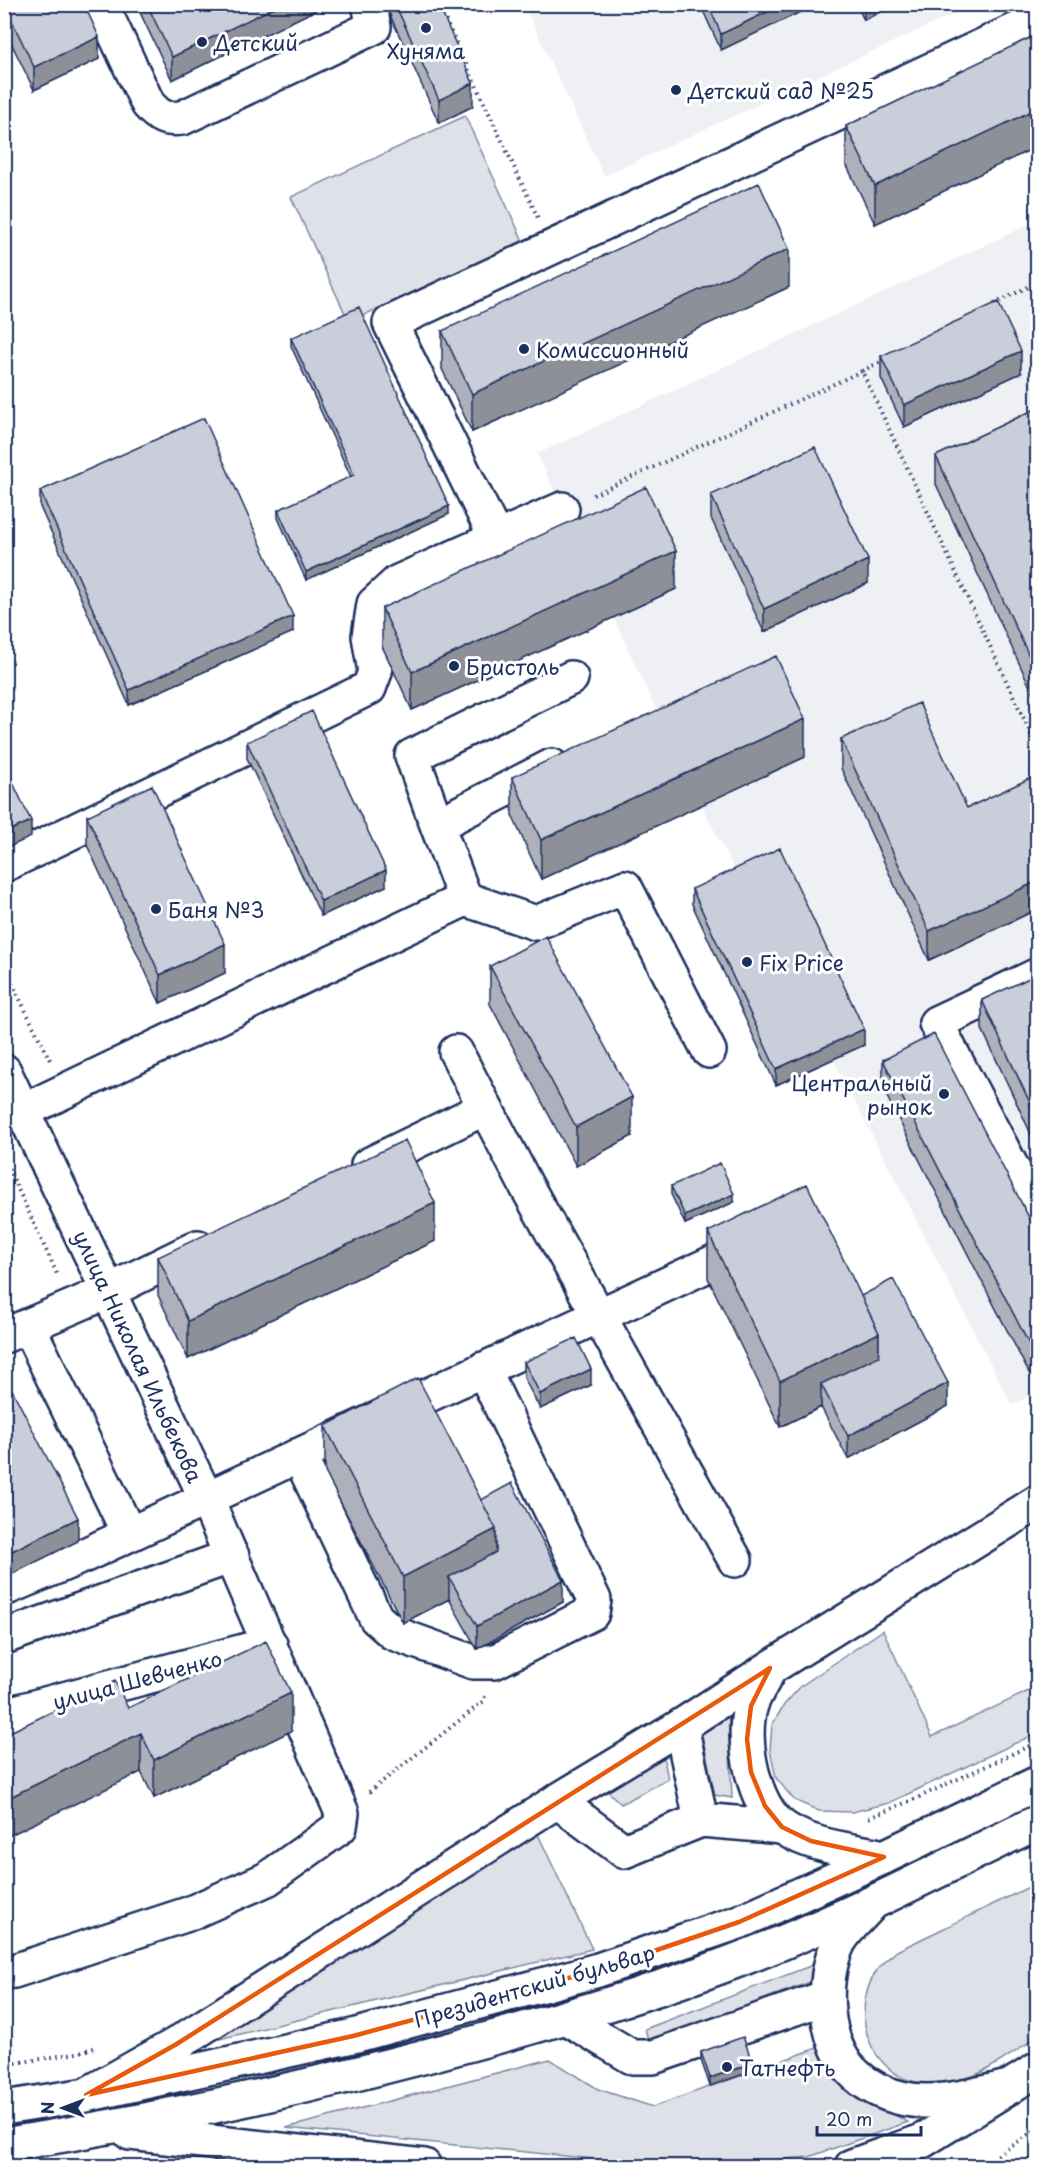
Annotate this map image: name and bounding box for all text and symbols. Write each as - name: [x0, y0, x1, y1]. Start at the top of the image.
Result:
- marker: Хуняма: [419, 21, 433, 35]
- place label: Детский: [213, 26, 298, 58]
- place label: Хуняма: [387, 34, 465, 66]
- marker: Детский: [195, 35, 209, 49]
- place label: Детский сад №25: [687, 74, 874, 106]
- marker: Детский сад №25: [669, 83, 683, 97]
- place label: Комиссионный: [536, 333, 689, 365]
- marker: Комиссионный: [517, 342, 531, 356]
- place label: Бристоль: [466, 650, 559, 682]
- marker: Бристоль: [447, 659, 461, 673]
- place label: Баня №3: [168, 893, 264, 925]
- marker: Баня №3: [149, 902, 163, 916]
- place label: Fix Price: [759, 946, 844, 978]
- marker: Fix Price: [740, 955, 754, 969]
- place label: Центральный рынок: [792, 1066, 933, 1122]
- marker: Центральный рынок: [937, 1087, 951, 1101]
- street label: улица Николая Ильбекова: [66, 1224, 212, 1488]
- street label: улица Шевченко: [49, 1641, 225, 1717]
- street label: Президентский бульвар: [410, 1935, 658, 2035]
- place label: Татнефть: [739, 2051, 835, 2083]
- marker: Татнефть: [720, 2060, 734, 2074]
- north arrow: [33, 2078, 93, 2138]
- scale bar: [817, 2099, 920, 2137]
- text: N: [35, 2102, 59, 2114]
- text: 20 m: [826, 2105, 872, 2132]

